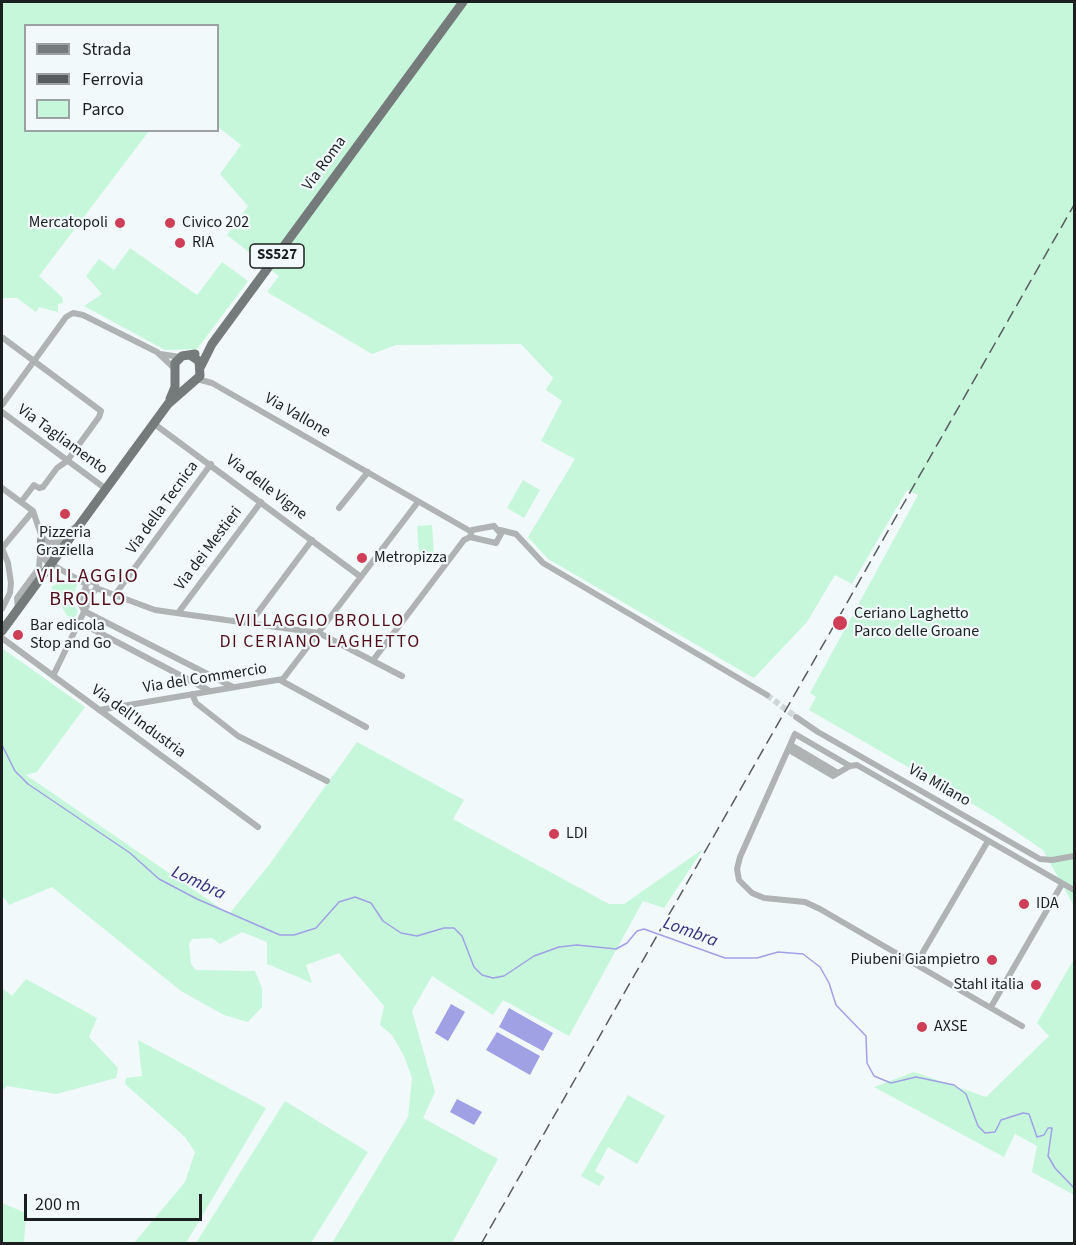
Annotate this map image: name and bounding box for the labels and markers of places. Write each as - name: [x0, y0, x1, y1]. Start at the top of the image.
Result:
- place label: Mercatopoli: [29, 213, 108, 233]
- place label: Civico 202: [182, 213, 249, 233]
- marker: Mercatopoli: [113, 216, 127, 230]
- marker: Civico 202: [163, 216, 177, 230]
- place label: RIA: [192, 233, 214, 253]
- marker: RIA: [173, 236, 187, 250]
- marker: Pizzeria Graziella: [58, 507, 72, 521]
- place label: Pizzeria Graziella: [36, 523, 94, 561]
- place label: Metropizza: [374, 548, 447, 568]
- marker: Metropizza: [355, 551, 369, 565]
- place label: Ceriano Laghetto Parco delle Groane: [854, 604, 979, 642]
- marker: Ceriano Laghetto Parco delle Groane: [831, 614, 849, 632]
- place label: Bar edicola Stop and Go: [30, 616, 112, 654]
- marker: Bar edicola Stop and Go: [11, 628, 25, 642]
- place label: LDI: [566, 824, 588, 844]
- marker: LDI: [547, 827, 561, 841]
- place label: IDA: [1036, 894, 1059, 914]
- marker: IDA: [1017, 897, 1031, 911]
- place label: Piubeni Giampietro: [850, 950, 980, 970]
- marker: Piubeni Giampietro: [985, 953, 999, 967]
- place label: Stahl italia: [954, 975, 1024, 995]
- marker: Stahl italia: [1029, 978, 1043, 992]
- place label: AXSE: [934, 1017, 968, 1037]
- marker: AXSE: [915, 1020, 929, 1034]

